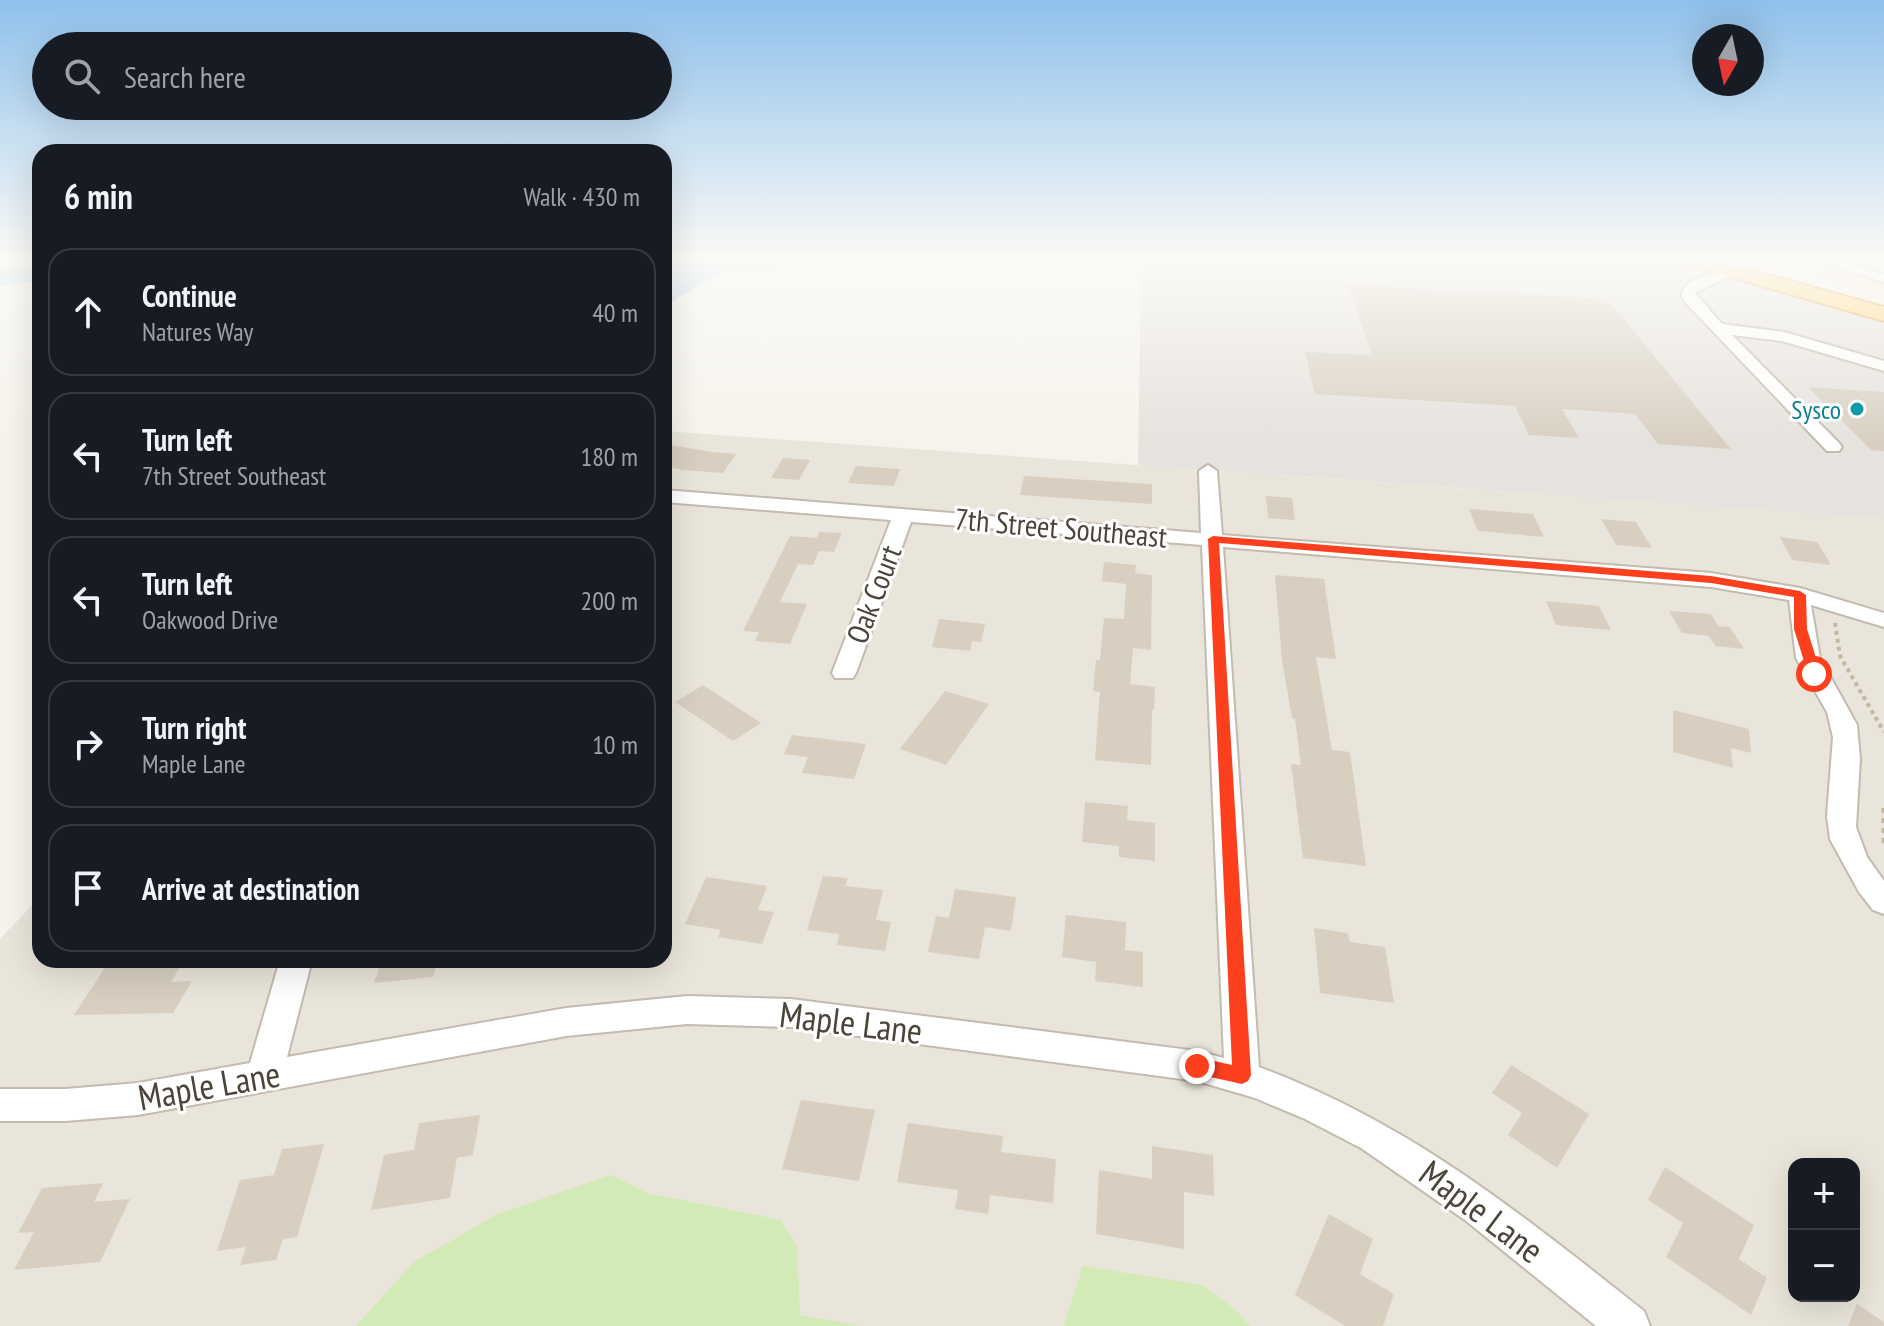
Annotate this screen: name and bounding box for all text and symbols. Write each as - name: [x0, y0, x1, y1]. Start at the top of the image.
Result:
- north arrow: [1692, 24, 1764, 96]
- search box: [32, 32, 672, 120]
- icon: search: [60, 54, 104, 98]
- text: Search here: [124, 57, 246, 96]
- text: 6 min: [64, 174, 133, 218]
- text: Walk · 430 m: [523, 180, 640, 213]
- text: Continue: [142, 276, 237, 315]
- icon: ahead: [66, 290, 110, 334]
- text: 40 m: [592, 296, 638, 329]
- text: Natures Way: [142, 315, 253, 348]
- place label: Sysco: [1791, 393, 1841, 426]
- marker: Sysco: [1848, 400, 1866, 418]
- text: Turn left: [142, 420, 232, 459]
- icon: left: [66, 434, 110, 478]
- text: 180 m: [580, 440, 638, 473]
- text: 7th Street Southeast: [142, 459, 326, 492]
- street label: 7th Street Southeast: [953, 498, 1169, 556]
- street label: Oak Court: [837, 539, 910, 649]
- text: Turn left: [142, 564, 232, 603]
- icon: left: [66, 578, 110, 622]
- text: 200 m: [580, 584, 638, 617]
- text: Oakwood Drive: [142, 603, 278, 636]
- route start: [1796, 656, 1832, 692]
- text: Turn right: [142, 708, 246, 747]
- icon: right: [66, 722, 110, 766]
- text: 10 m: [592, 728, 638, 761]
- text: Maple Lane: [142, 747, 246, 780]
- icon: arrive: [66, 866, 110, 910]
- text: Arrive at destination: [142, 869, 360, 908]
- street label: Maple Lane: [777, 990, 925, 1054]
- route end: [1179, 1048, 1215, 1084]
- street label: Maple Lane: [134, 1049, 284, 1121]
- street label: Maple Lane: [1411, 1149, 1553, 1273]
- map controls: [1788, 1158, 1860, 1302]
- button: +: [1788, 1158, 1860, 1230]
- button: −: [1788, 1230, 1860, 1302]

